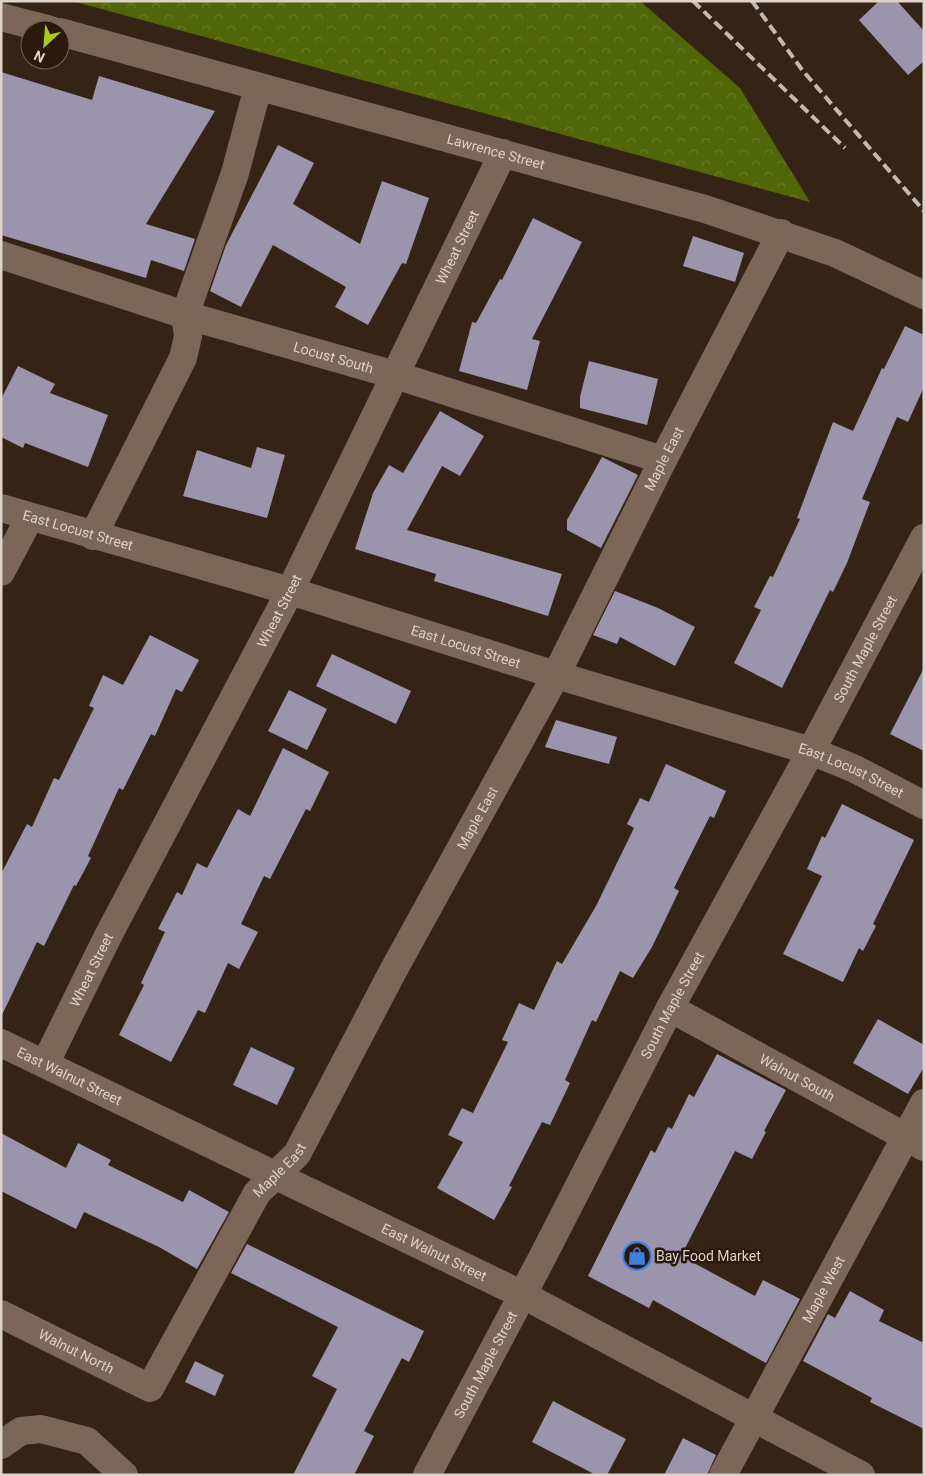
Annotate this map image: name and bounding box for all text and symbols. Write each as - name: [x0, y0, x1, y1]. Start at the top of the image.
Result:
- north arrow: [20, 20, 70, 70]
- text: N: [31, 47, 47, 66]
- street label: Lawrence Street: [445, 131, 547, 173]
- street label: Wheat Street: [432, 207, 482, 287]
- street label: Locust South: [292, 338, 375, 376]
- street label: Maple East: [641, 424, 687, 493]
- street label: East Locust Street: [21, 507, 135, 554]
- street label: Wheat Street: [254, 571, 305, 650]
- street label: South Maple Street: [830, 592, 900, 705]
- street label: East Locust Street: [409, 622, 523, 671]
- street label: East Locust Street: [797, 740, 907, 801]
- street label: Maple East: [453, 783, 501, 852]
- street label: Wheat Street: [66, 930, 116, 1009]
- street label: South Maple Street: [637, 949, 708, 1061]
- street label: East Walnut Street: [14, 1044, 125, 1108]
- street label: Walnut South: [757, 1051, 837, 1105]
- street label: Maple East: [250, 1140, 309, 1200]
- street label: East Walnut Street: [379, 1220, 490, 1284]
- shop icon: Bay Food Market: [622, 1241, 652, 1271]
- place label: Bay Food Market: [656, 1248, 761, 1264]
- street label: Maple West: [799, 1253, 848, 1326]
- street label: South Maple Street: [451, 1308, 521, 1421]
- street label: Walnut North: [36, 1326, 117, 1377]

